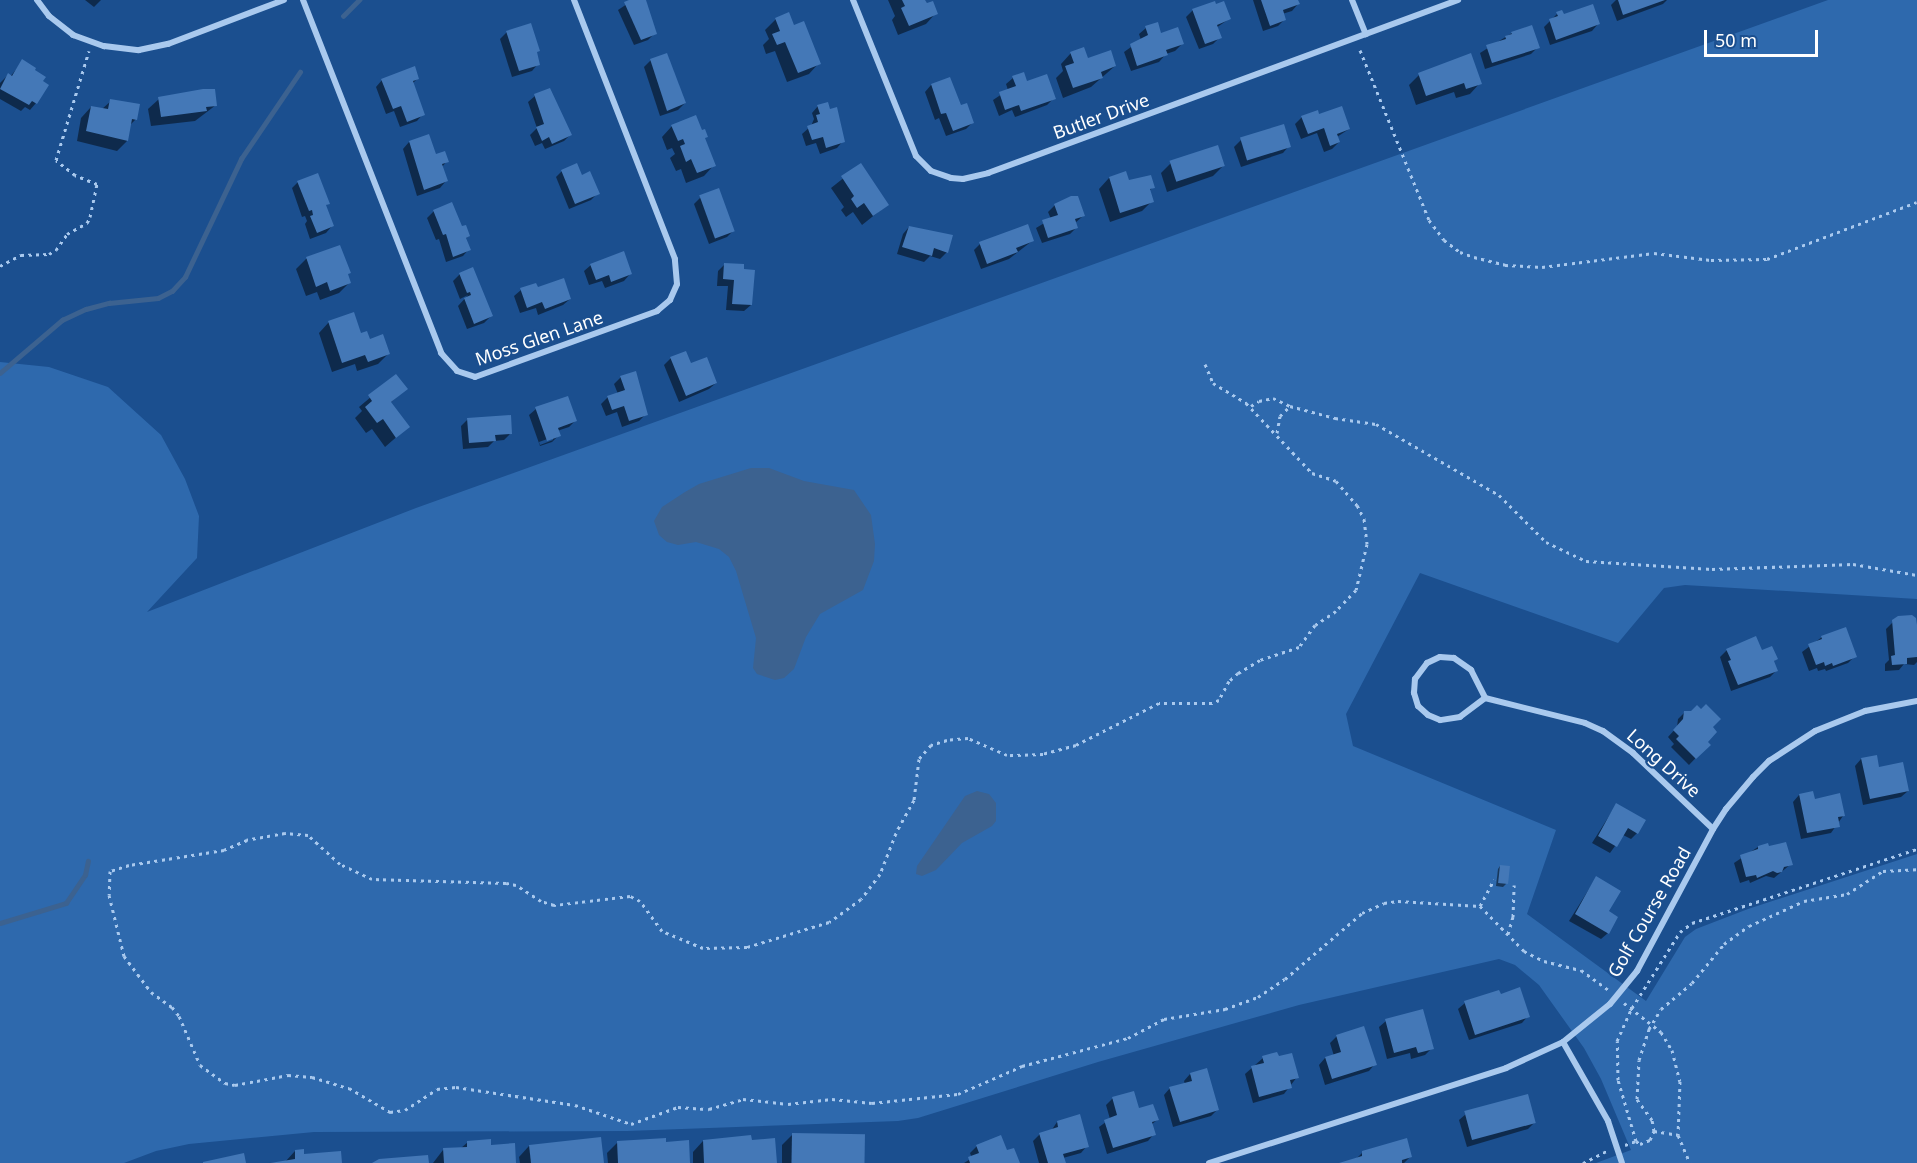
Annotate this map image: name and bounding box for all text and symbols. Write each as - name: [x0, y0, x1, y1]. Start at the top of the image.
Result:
- scale bar: [1707, 18, 1821, 56]
- text: 50 m: [1715, 28, 1757, 52]
- street label: Butler Drive: [1050, 89, 1152, 143]
- street label: Moss Glen Lane: [472, 306, 606, 370]
- street label: Long Drive: [1623, 724, 1705, 802]
- street label: Golf Course Road: [1603, 843, 1695, 981]

